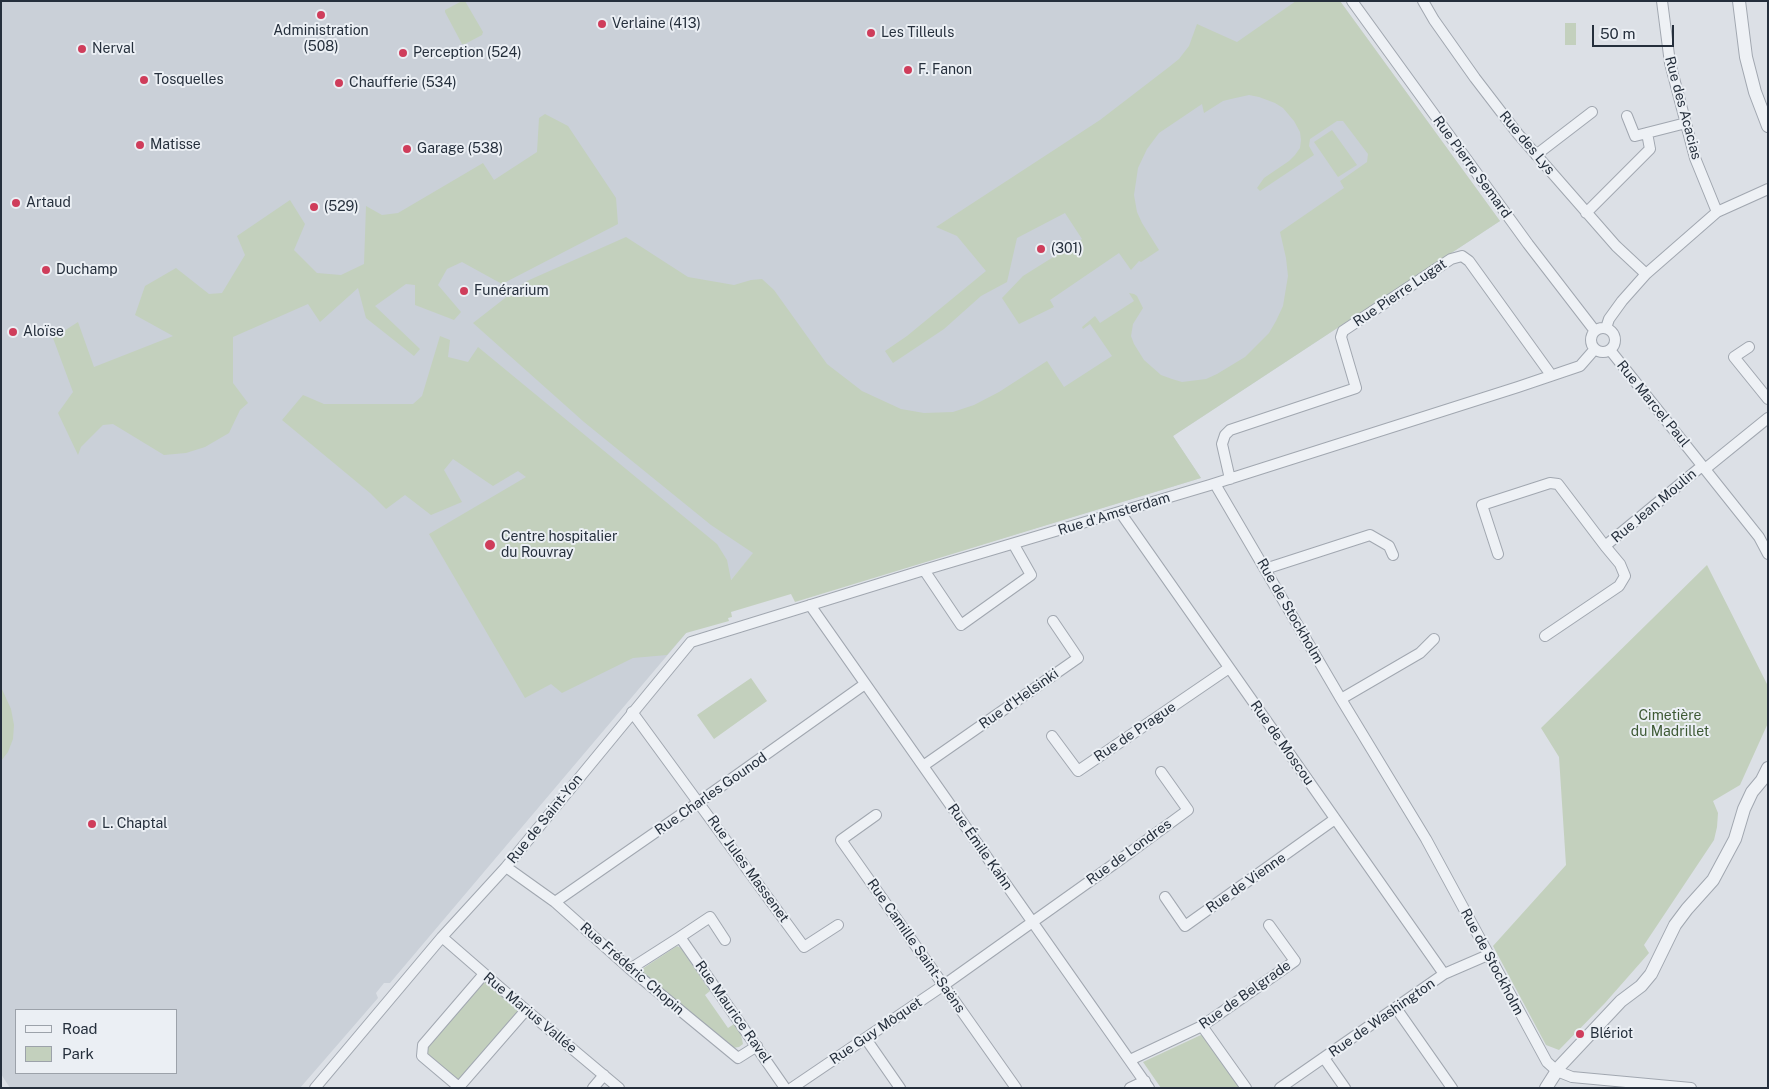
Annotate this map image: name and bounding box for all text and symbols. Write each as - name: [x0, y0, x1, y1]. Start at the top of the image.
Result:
- marker: Administration (508): [315, 9, 327, 21]
- scale bar: [1594, 15, 1676, 47]
- place label: Verlaine (413): [612, 16, 701, 32]
- marker: Verlaine (413): [596, 18, 608, 30]
- place label: Administration (508): [273, 23, 369, 56]
- place label: Les Tilleuls: [881, 25, 954, 41]
- text: 50 m: [1600, 25, 1635, 42]
- marker: Les Tilleuls: [865, 27, 877, 39]
- place label: Nerval: [92, 41, 135, 57]
- marker: Nerval: [76, 43, 88, 55]
- place label: Perception (524): [413, 45, 522, 61]
- marker: Perception (524): [397, 47, 409, 59]
- street label: Rue des Acacias: [1661, 54, 1705, 162]
- place label: F. Fanon: [918, 62, 972, 78]
- marker: F. Fanon: [902, 64, 914, 76]
- place label: Tosquelles: [154, 72, 224, 88]
- marker: Tosquelles: [138, 74, 150, 86]
- place label: Chaufferie (534): [349, 75, 457, 91]
- marker: Chaufferie (534): [333, 77, 345, 89]
- street label: Rue des Lys: [1496, 108, 1558, 178]
- street label: Rue Pierre Semard: [1429, 113, 1515, 221]
- place label: Matisse: [150, 137, 201, 153]
- marker: Matisse: [134, 139, 146, 151]
- place label: Garage (538): [417, 141, 503, 157]
- marker: Garage (538): [401, 143, 413, 155]
- place label: Artaud: [26, 195, 71, 211]
- marker: Artaud: [10, 197, 22, 209]
- place label: (529): [324, 199, 359, 215]
- marker: (529): [308, 201, 320, 213]
- place label: (301): [1051, 241, 1083, 257]
- marker: (301): [1035, 243, 1047, 255]
- street label: Rue Pierre Lugat: [1350, 256, 1450, 330]
- place label: Duchamp: [56, 262, 118, 278]
- marker: Duchamp: [40, 264, 52, 276]
- place label: Funérarium: [474, 283, 549, 299]
- marker: Funérarium: [458, 285, 470, 297]
- place label: Aloïse: [23, 324, 64, 340]
- marker: Aloïse: [7, 326, 19, 338]
- street label: Rue Marcel Paul: [1613, 357, 1693, 451]
- street label: Rue Jean Moulin: [1608, 466, 1700, 546]
- street label: Rue d'Amsterdam: [1056, 489, 1172, 539]
- place label: Centre hospitalier du Rouvray: [501, 529, 617, 562]
- marker: Centre hospitalier du Rouvray: [483, 538, 497, 552]
- street label: Rue de Stockholm: [1253, 556, 1327, 666]
- street label: Rue d'Helsinki: [976, 665, 1062, 733]
- street label: Rue de Moscou: [1247, 697, 1317, 789]
- street label: Rue de Prague: [1091, 698, 1179, 766]
- park label: Cimetière du Madrillet: [1631, 708, 1709, 740]
- street label: Rue Charles Gounod: [652, 749, 770, 839]
- street label: Rue de Saint-Yon: [504, 771, 586, 867]
- street label: Rue Émile Kahn: [944, 801, 1016, 893]
- street label: Rue Jules Massenet: [704, 812, 792, 926]
- street label: Rue de Londres: [1083, 815, 1175, 889]
- place label: L. Chaptal: [102, 816, 168, 832]
- marker: L. Chaptal: [86, 818, 98, 830]
- street label: Rue de Vienne: [1203, 849, 1289, 917]
- street label: Rue Camille Saint-Saëns: [863, 876, 969, 1016]
- street label: Rue de Stockholm: [1457, 906, 1527, 1018]
- street label: Rue Frédéric Chopin: [577, 919, 687, 1019]
- street label: Rue de Belgrade: [1196, 957, 1294, 1033]
- street label: Rue Maurice Ravel: [691, 958, 775, 1066]
- street label: Rue Marius Vallée: [480, 969, 580, 1057]
- street label: Rue de Washington: [1326, 975, 1438, 1061]
- street label: Rue Guy Môquet: [827, 994, 925, 1068]
- legend: [15, 1009, 178, 1074]
- text: Road: [62, 1020, 98, 1037]
- place label: Blériot: [1590, 1026, 1633, 1042]
- marker: Blériot: [1574, 1028, 1586, 1040]
- text: Park: [62, 1045, 94, 1062]

